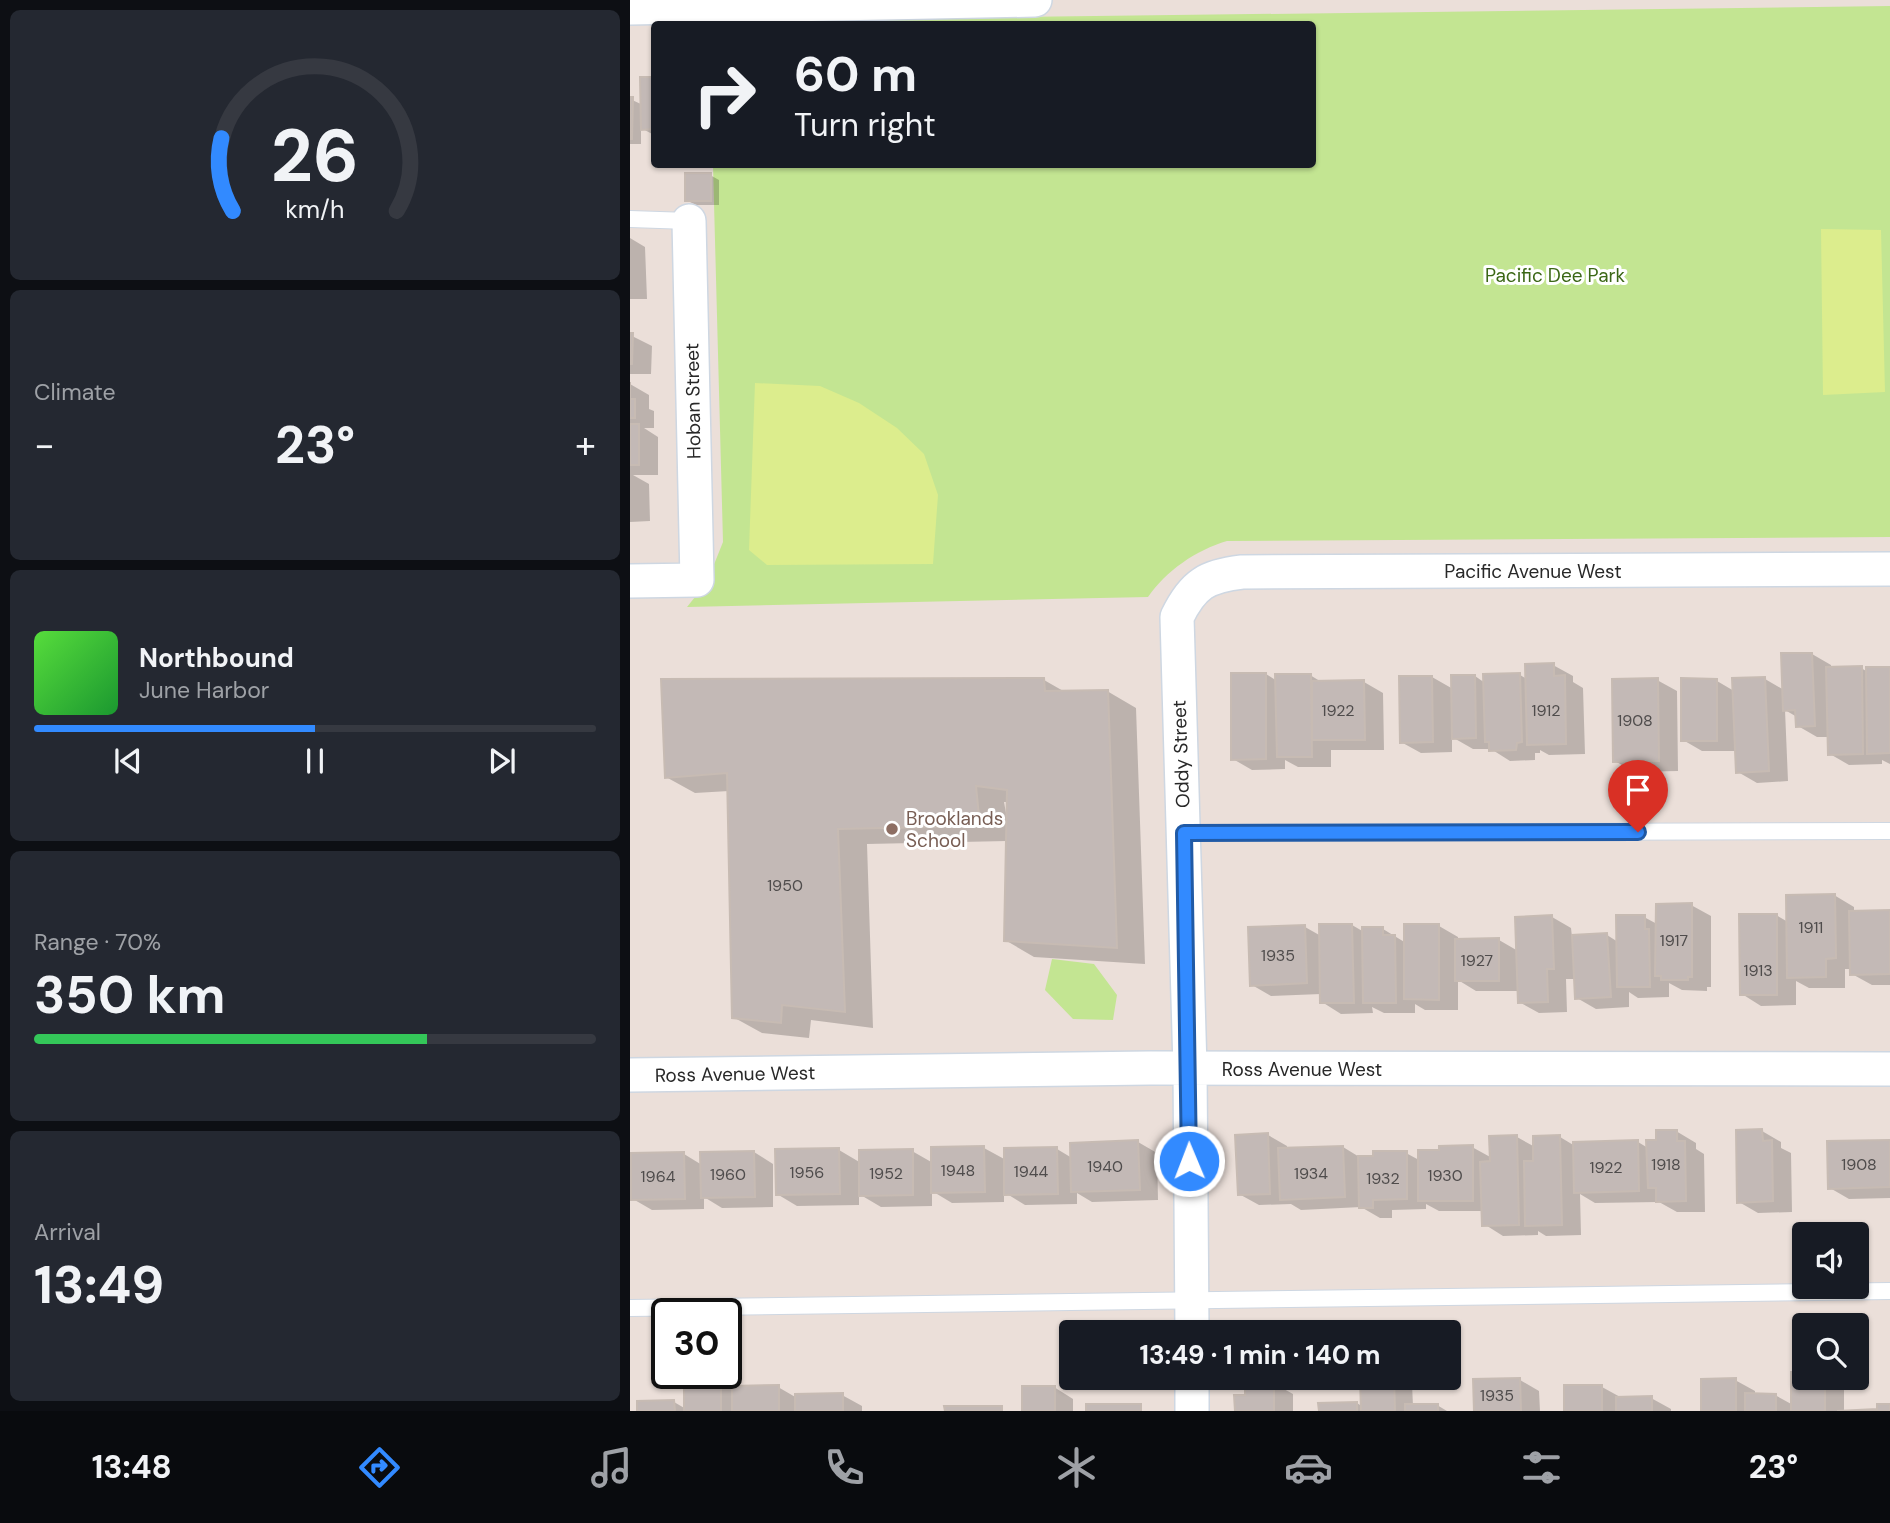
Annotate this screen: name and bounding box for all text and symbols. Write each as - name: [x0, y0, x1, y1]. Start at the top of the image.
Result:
- text: 60 m: [794, 42, 917, 106]
- icon: right: [679, 49, 770, 140]
- text: Turn right: [794, 104, 936, 146]
- text: 26: [271, 109, 359, 204]
- text: km/h: [285, 193, 345, 226]
- park label: Pacific Dee Park: [1485, 263, 1626, 288]
- street label: Hoban Street: [679, 343, 707, 459]
- text: Climate: [34, 377, 116, 407]
- text: 23°: [275, 411, 355, 479]
- text: −: [34, 420, 55, 470]
- text: +: [575, 420, 596, 470]
- street label: Pacific Avenue West: [1444, 559, 1622, 584]
- text: Northbound: [139, 641, 294, 675]
- text: June Harbor: [139, 675, 269, 705]
- street label: Oddy Street: [1167, 700, 1195, 808]
- house number: 1922: [1321, 700, 1355, 721]
- house number: 1912: [1532, 700, 1560, 721]
- house number: 1908: [1617, 710, 1653, 731]
- icon: previous: [109, 742, 147, 780]
- icon: pause: [296, 742, 334, 780]
- icon: next: [483, 742, 521, 780]
- pin: [1608, 760, 1668, 832]
- icon: arrive: [1619, 771, 1657, 809]
- place label: Brooklands School: [906, 806, 1003, 853]
- marker: Brooklands School: [884, 821, 900, 837]
- house number: 1950: [767, 875, 803, 896]
- house number: 1911: [1799, 917, 1823, 938]
- text: Range · 70%: [34, 927, 161, 957]
- house number: 1917: [1660, 930, 1688, 951]
- house number: 1935: [1261, 945, 1295, 966]
- house number: 1927: [1461, 950, 1493, 971]
- house number: 1913: [1743, 960, 1773, 981]
- text: 350 km: [34, 961, 226, 1029]
- street label: Ross Avenue West: [1222, 1057, 1382, 1082]
- street label: Ross Avenue West: [655, 1060, 815, 1088]
- position arrow: [1152, 1124, 1226, 1198]
- house number: 1918: [1651, 1154, 1681, 1175]
- house number: 1908: [1841, 1154, 1877, 1175]
- house number: 1940: [1087, 1156, 1123, 1177]
- house number: 1922: [1589, 1157, 1623, 1178]
- house number: 1948: [941, 1160, 975, 1181]
- house number: 1944: [1014, 1161, 1049, 1182]
- house number: 1956: [790, 1162, 824, 1183]
- house number: 1952: [869, 1163, 903, 1184]
- house number: 1934: [1294, 1163, 1328, 1184]
- house number: 1960: [710, 1164, 746, 1185]
- house number: 1930: [1427, 1165, 1463, 1186]
- house number: 1964: [641, 1166, 676, 1187]
- house number: 1932: [1366, 1168, 1400, 1189]
- text: Arrival: [34, 1217, 101, 1247]
- map controls: [1792, 1222, 1869, 1390]
- button: sound: [1792, 1222, 1869, 1299]
- text: 13:49: [34, 1251, 164, 1319]
- speed limit sign: 30: [651, 1298, 742, 1389]
- button: search: [1792, 1313, 1869, 1390]
- text: 13:49 · 1 min · 140 m: [1139, 1338, 1381, 1372]
- house number: 1935: [1480, 1385, 1514, 1406]
- icon: directions: [355, 1443, 404, 1492]
- icon: music: [587, 1443, 636, 1492]
- icon: phone: [820, 1443, 869, 1492]
- icon: climate: [1052, 1443, 1101, 1492]
- icon: car: [1284, 1443, 1333, 1492]
- icon: filters: [1517, 1443, 1566, 1492]
- text: 13:48: [92, 1446, 172, 1488]
- text: 23°: [1749, 1446, 1798, 1488]

